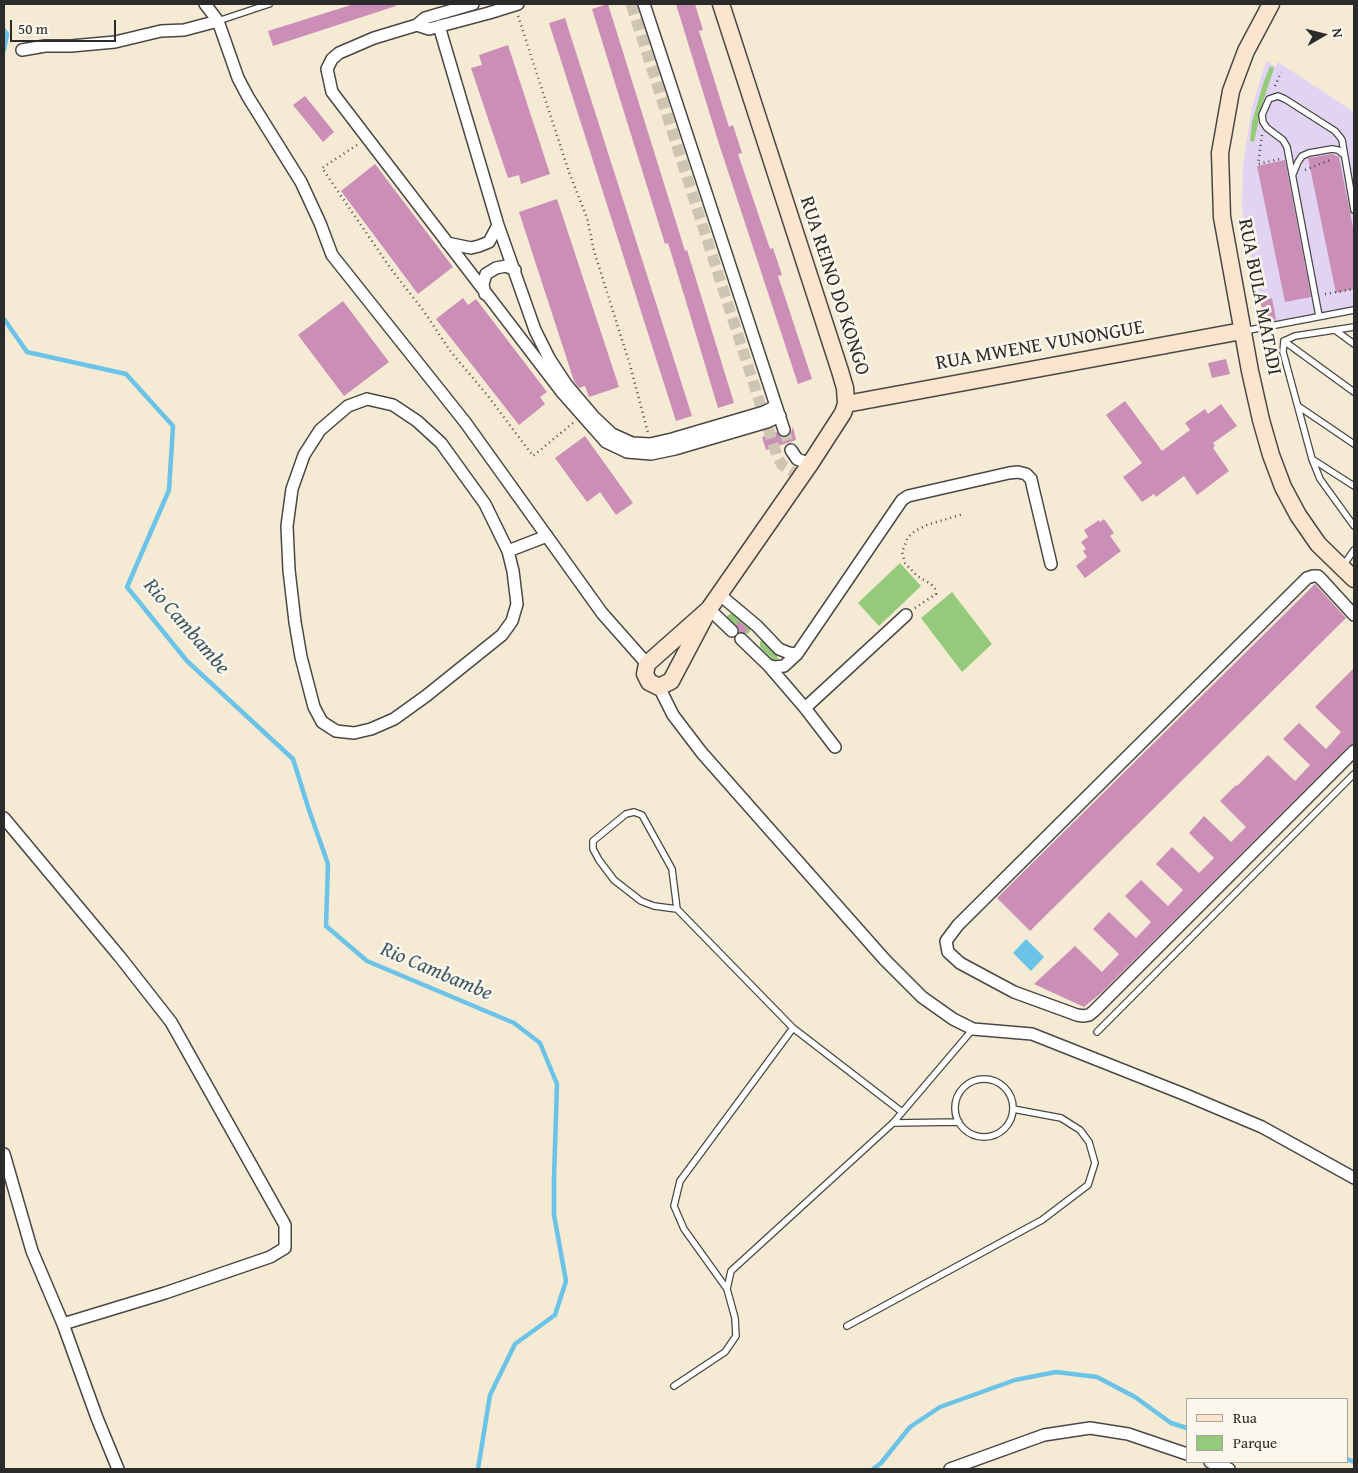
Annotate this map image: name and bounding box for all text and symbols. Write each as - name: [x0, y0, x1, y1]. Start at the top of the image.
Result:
- scale bar: [12, 10, 119, 42]
- north arrow: [1298, 10, 1348, 60]
- text: 50 m: [18, 18, 48, 39]
- text: N: [1327, 27, 1348, 39]
- street label: RUA REINO DO KONGO: [794, 193, 874, 379]
- street label: RUA BULA MATADI: [1232, 217, 1286, 377]
- street label: RUA MWENE VUNONGUE: [934, 316, 1146, 376]
- water label: Rio Cambambe: [137, 574, 235, 680]
- water label: Rio Cambambe: [376, 937, 496, 1007]
- legend: [1186, 1398, 1348, 1463]
- text: Rua: [1233, 1407, 1257, 1428]
- text: Parque: [1233, 1432, 1277, 1453]

